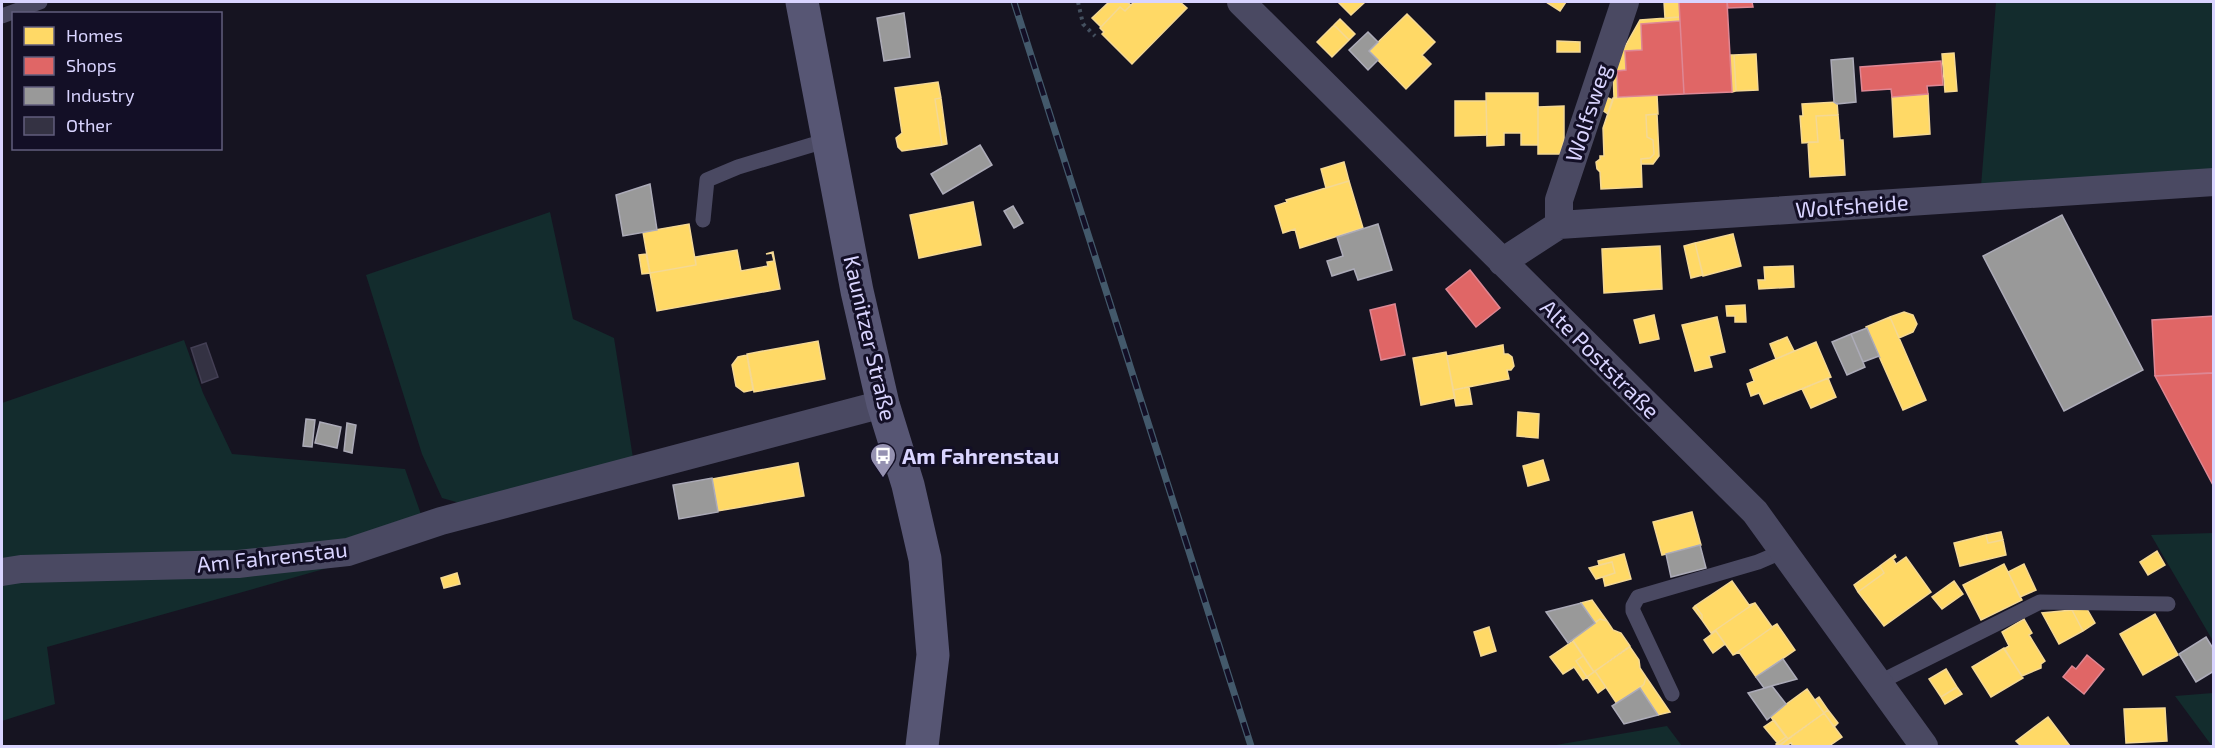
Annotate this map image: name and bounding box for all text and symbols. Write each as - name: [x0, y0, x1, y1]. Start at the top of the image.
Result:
- legend: [12, 12, 222, 150]
- text: Homes: [66, 24, 123, 46]
- text: Shops: [66, 54, 116, 76]
- street label: Wolfsweg: [1559, 61, 1615, 165]
- text: Industry: [66, 84, 135, 106]
- text: Other: [66, 114, 112, 136]
- street label: Wolfsheide: [1794, 188, 1909, 222]
- street label: Kaunitzer Straße: [839, 253, 903, 423]
- street label: Alte Poststraße: [1536, 294, 1665, 423]
- bus stop icon: Am Fahrenstau: [868, 441, 898, 479]
- place label: Am Fahrenstau: [902, 442, 1059, 468]
- street label: Am Fahrenstau: [195, 535, 349, 577]

